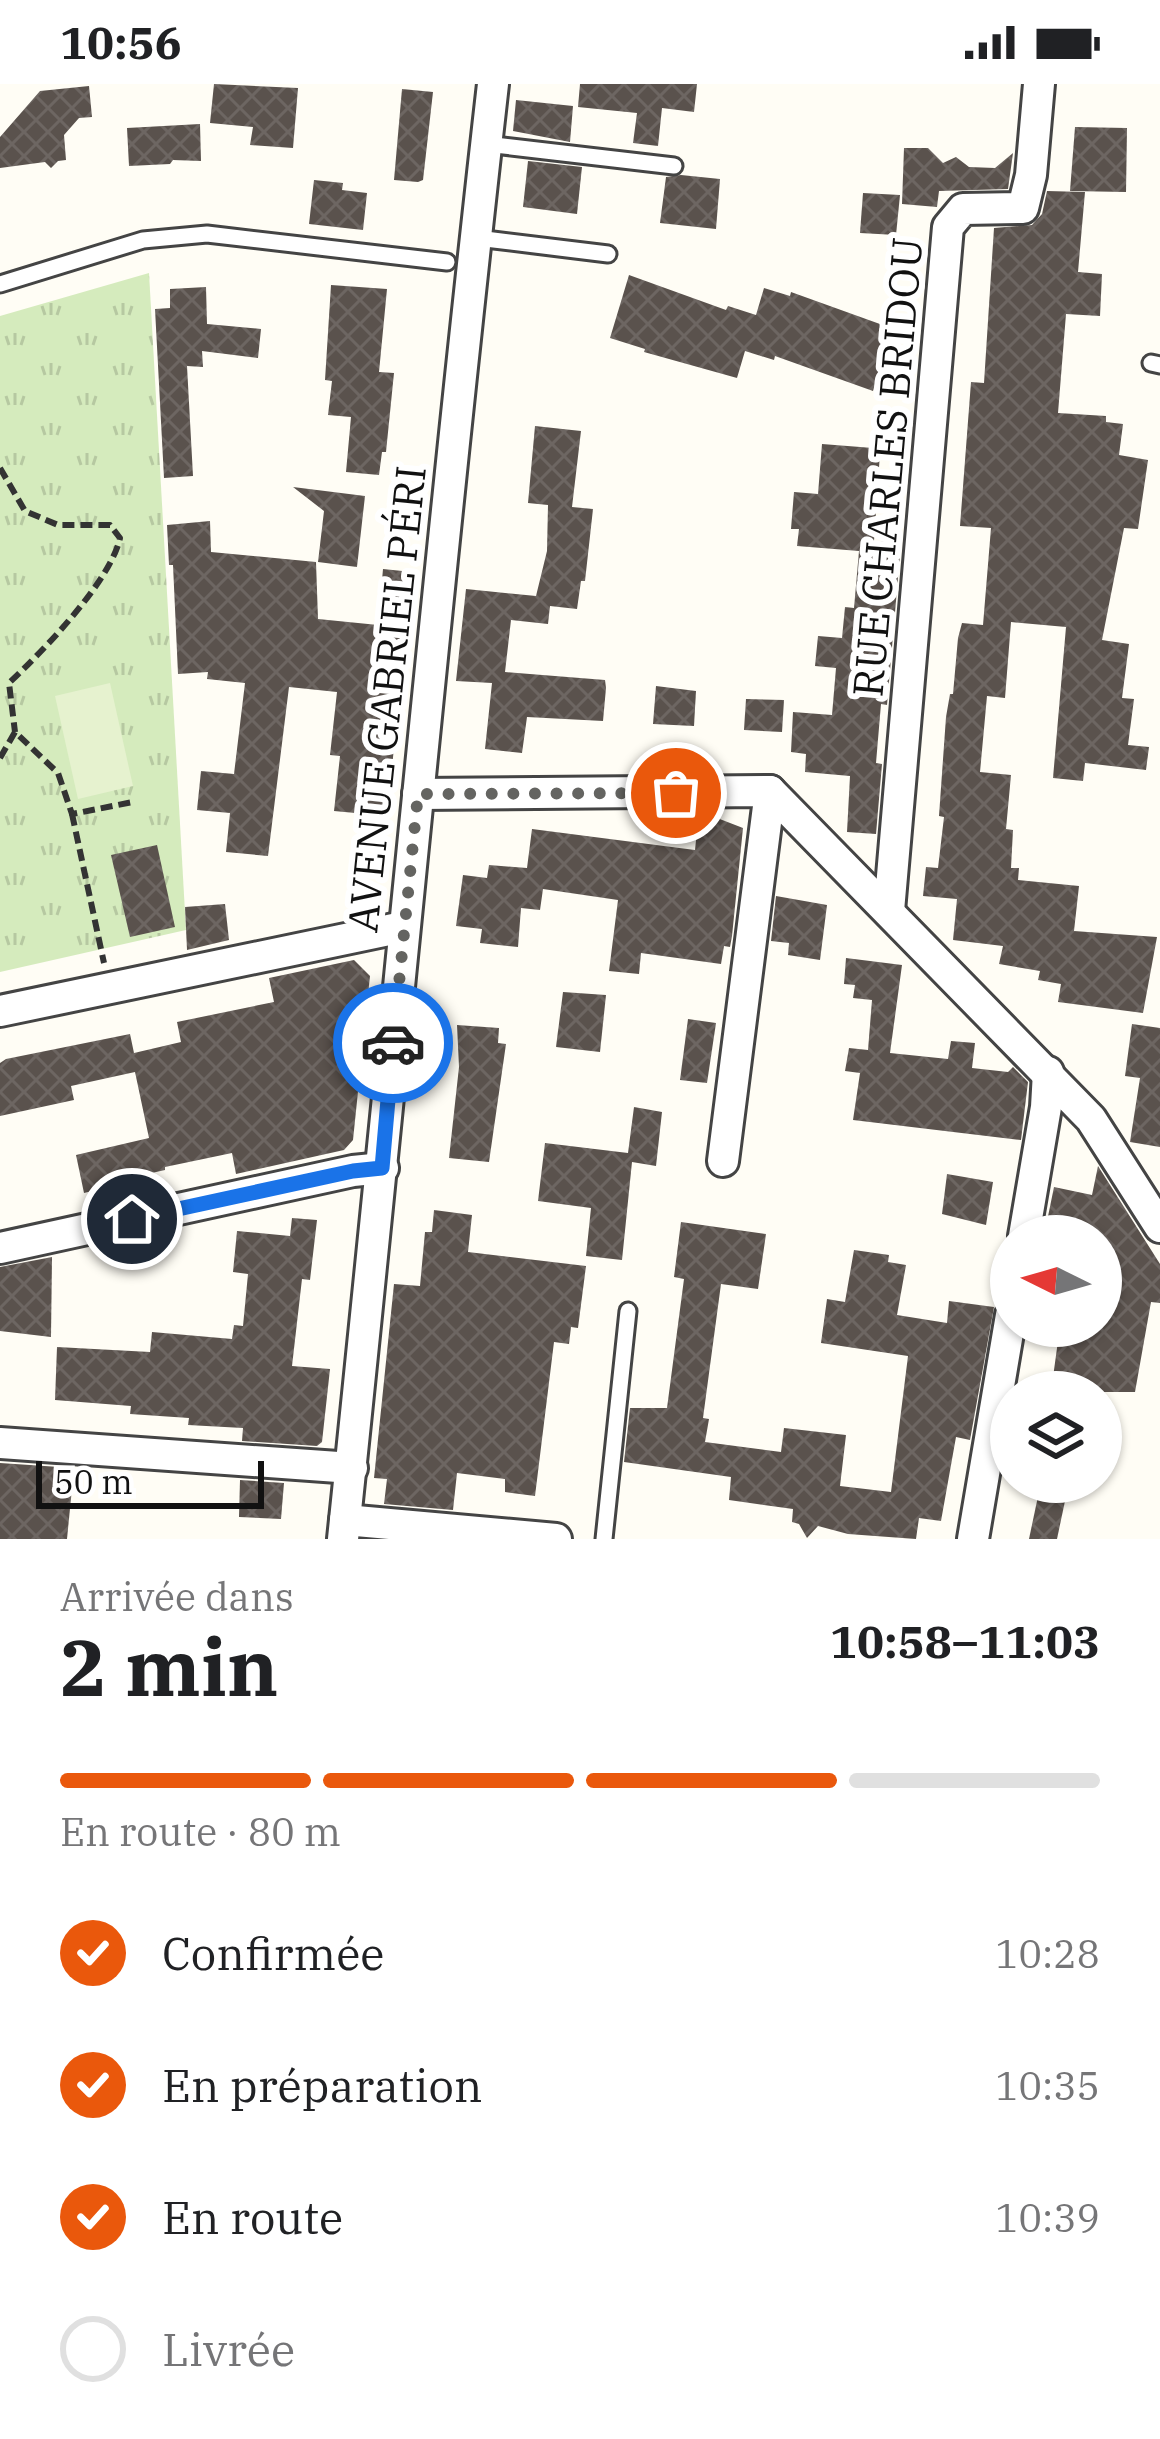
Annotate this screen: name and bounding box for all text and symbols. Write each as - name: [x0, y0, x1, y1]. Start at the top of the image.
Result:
- text: 10:56: [60, 13, 182, 71]
- street label: RUE CHARLES BRIDOU: [840, 235, 934, 699]
- street label: AVENUE GABRIEL PÉRI: [334, 463, 438, 935]
- pin: [625, 742, 727, 844]
- icon: bag: [643, 760, 709, 826]
- courier: [333, 983, 453, 1103]
- icon: car: [360, 1010, 426, 1076]
- pin: [81, 1168, 183, 1270]
- icon: home: [99, 1186, 165, 1252]
- north arrow: [990, 1215, 1122, 1347]
- map controls: [990, 1215, 1122, 1503]
- button: layers: [990, 1371, 1122, 1503]
- scale bar: [36, 1455, 264, 1508]
- text: 50 m: [54, 1460, 133, 1503]
- text: Arrivée dans: [60, 1571, 294, 1622]
- text: 10:58–11:03: [830, 1612, 1100, 1670]
- text: 2 min: [60, 1616, 278, 1717]
- text: En route · 80 m: [60, 1806, 341, 1857]
- icon: check: [60, 1920, 126, 1986]
- text: Confirmée: [162, 1924, 384, 1982]
- text: 10:28: [995, 1928, 1100, 1979]
- icon: check: [60, 2052, 126, 2118]
- text: En préparation: [162, 2056, 483, 2114]
- text: 10:35: [995, 2060, 1100, 2111]
- icon: check: [60, 2184, 126, 2250]
- text: En route: [162, 2188, 343, 2246]
- text: 10:39: [995, 2192, 1100, 2243]
- text: Livrée: [162, 2320, 295, 2378]

